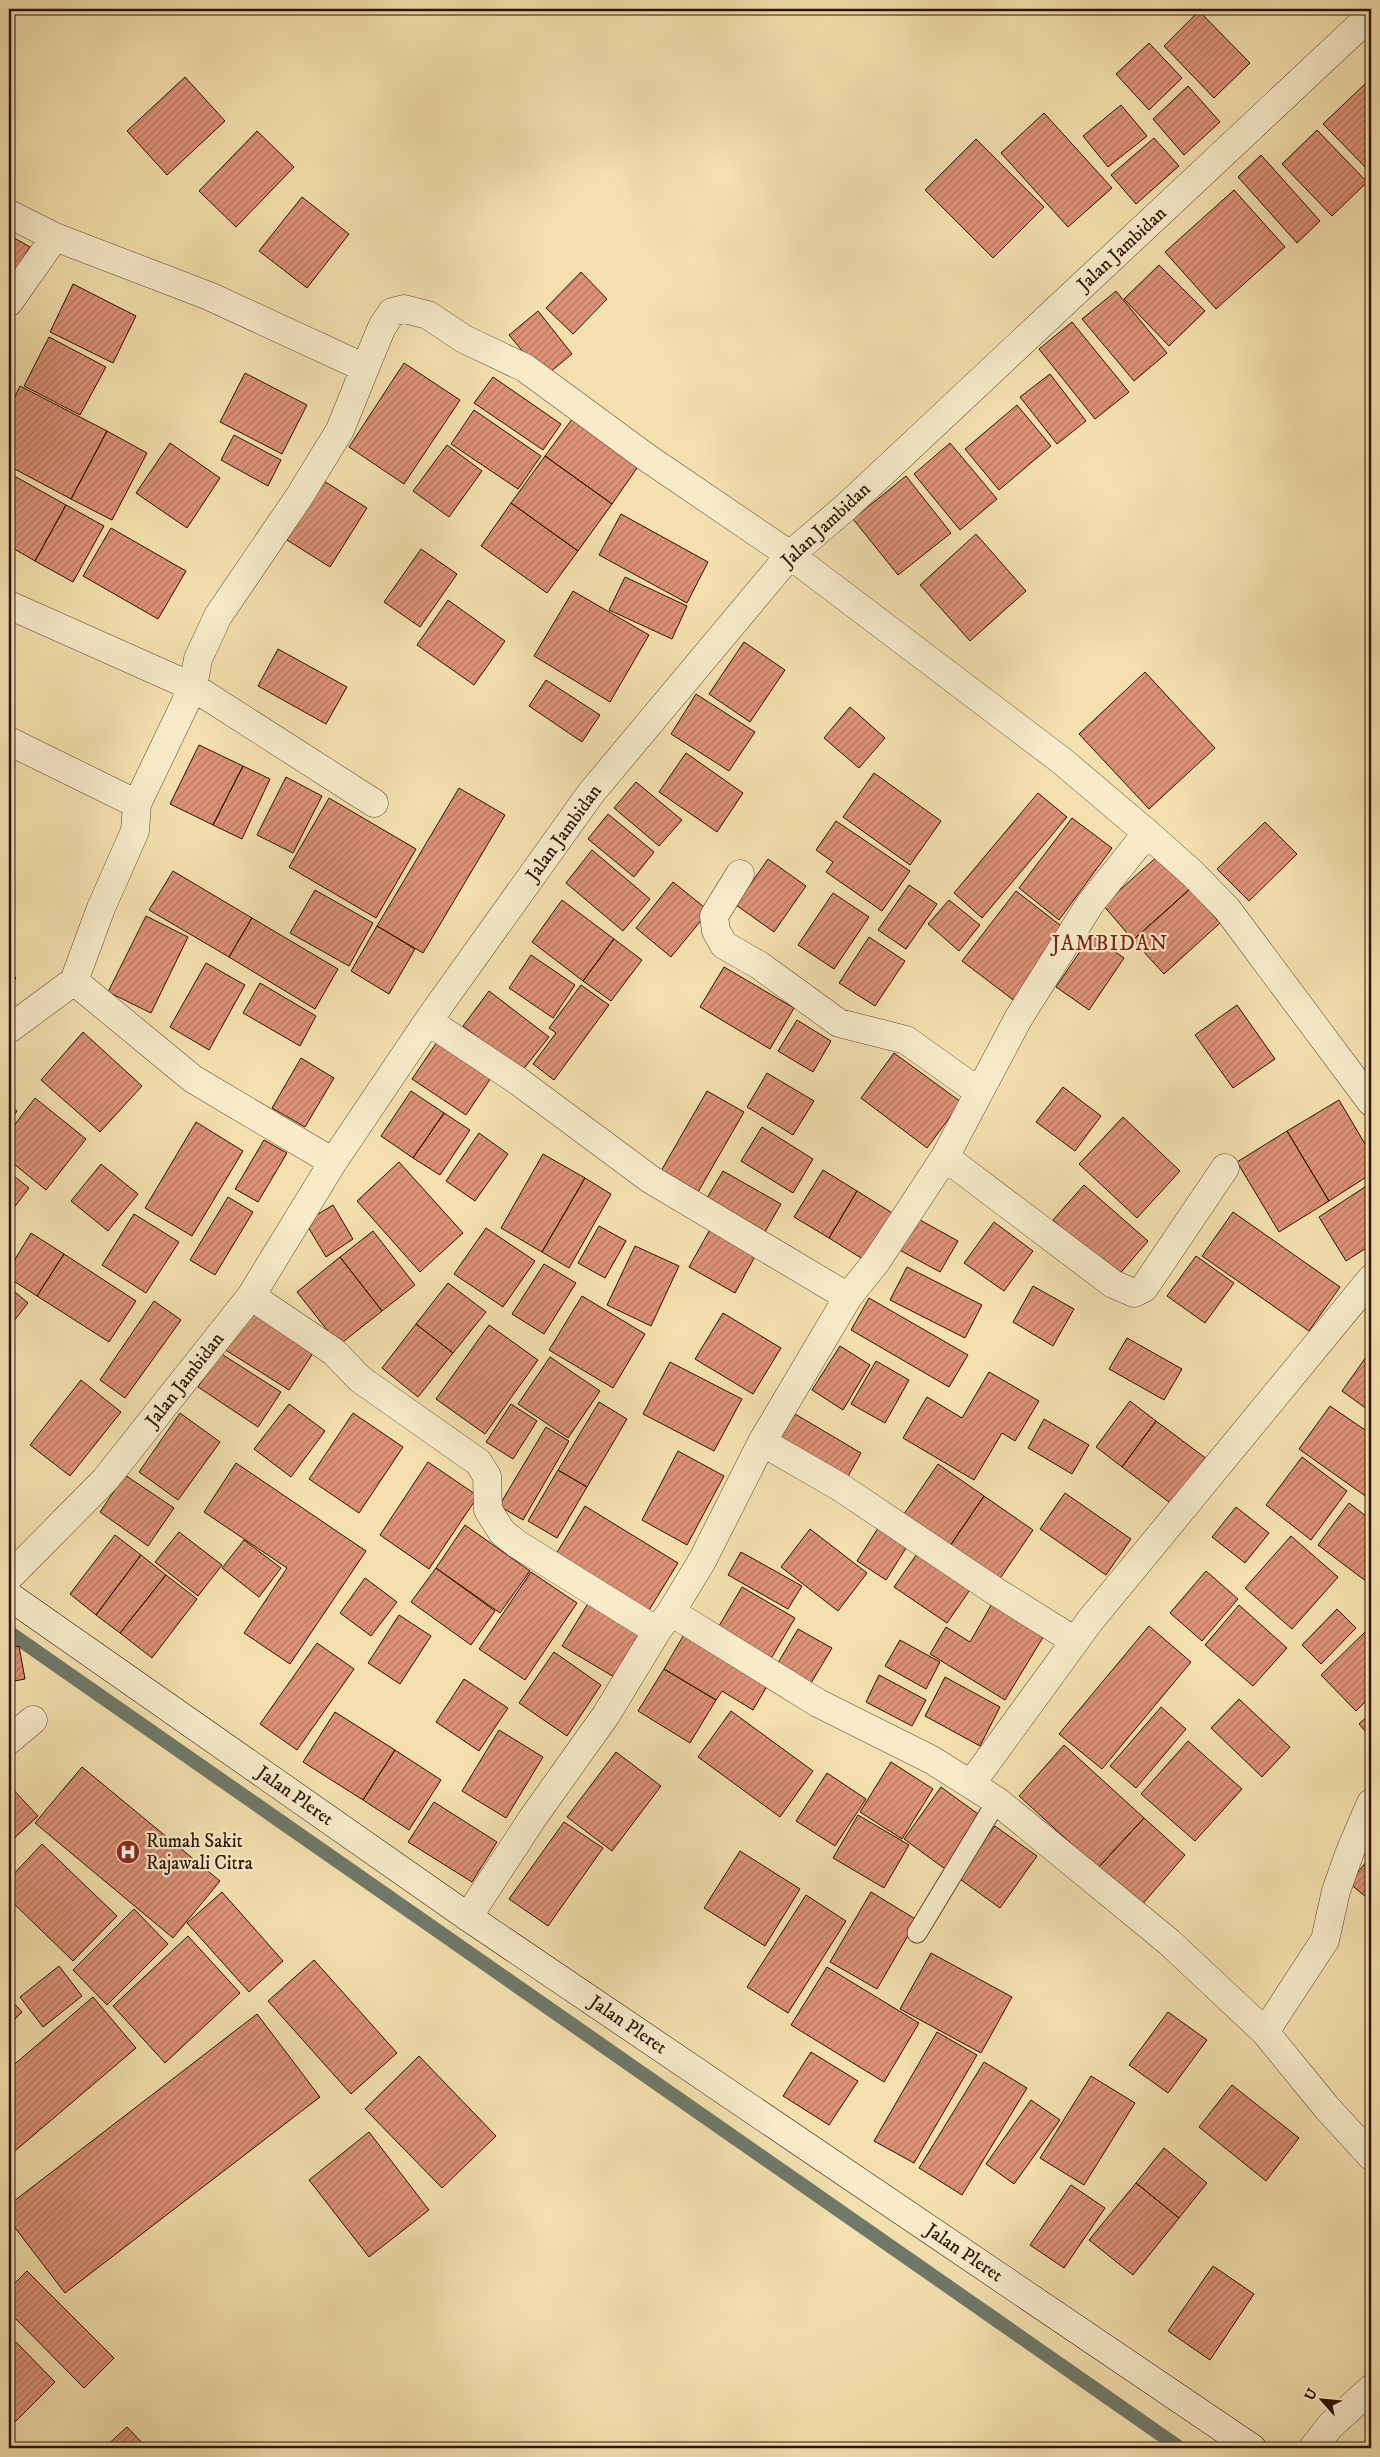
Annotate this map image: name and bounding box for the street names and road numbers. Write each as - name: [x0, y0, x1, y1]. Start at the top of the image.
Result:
- street label: Jalan Jambidan: [1071, 202, 1172, 298]
- street label: Jalan Jambidan: [775, 478, 876, 574]
- street label: Jalan Jambidan: [520, 780, 607, 887]
- street label: Jalan Jambidan: [140, 1328, 229, 1433]
- street label: Jalan Pleret: [251, 1760, 338, 1831]
- street label: Jalan Pleret: [583, 1990, 671, 2059]
- street label: Jalan Pleret: [919, 2218, 1007, 2287]

